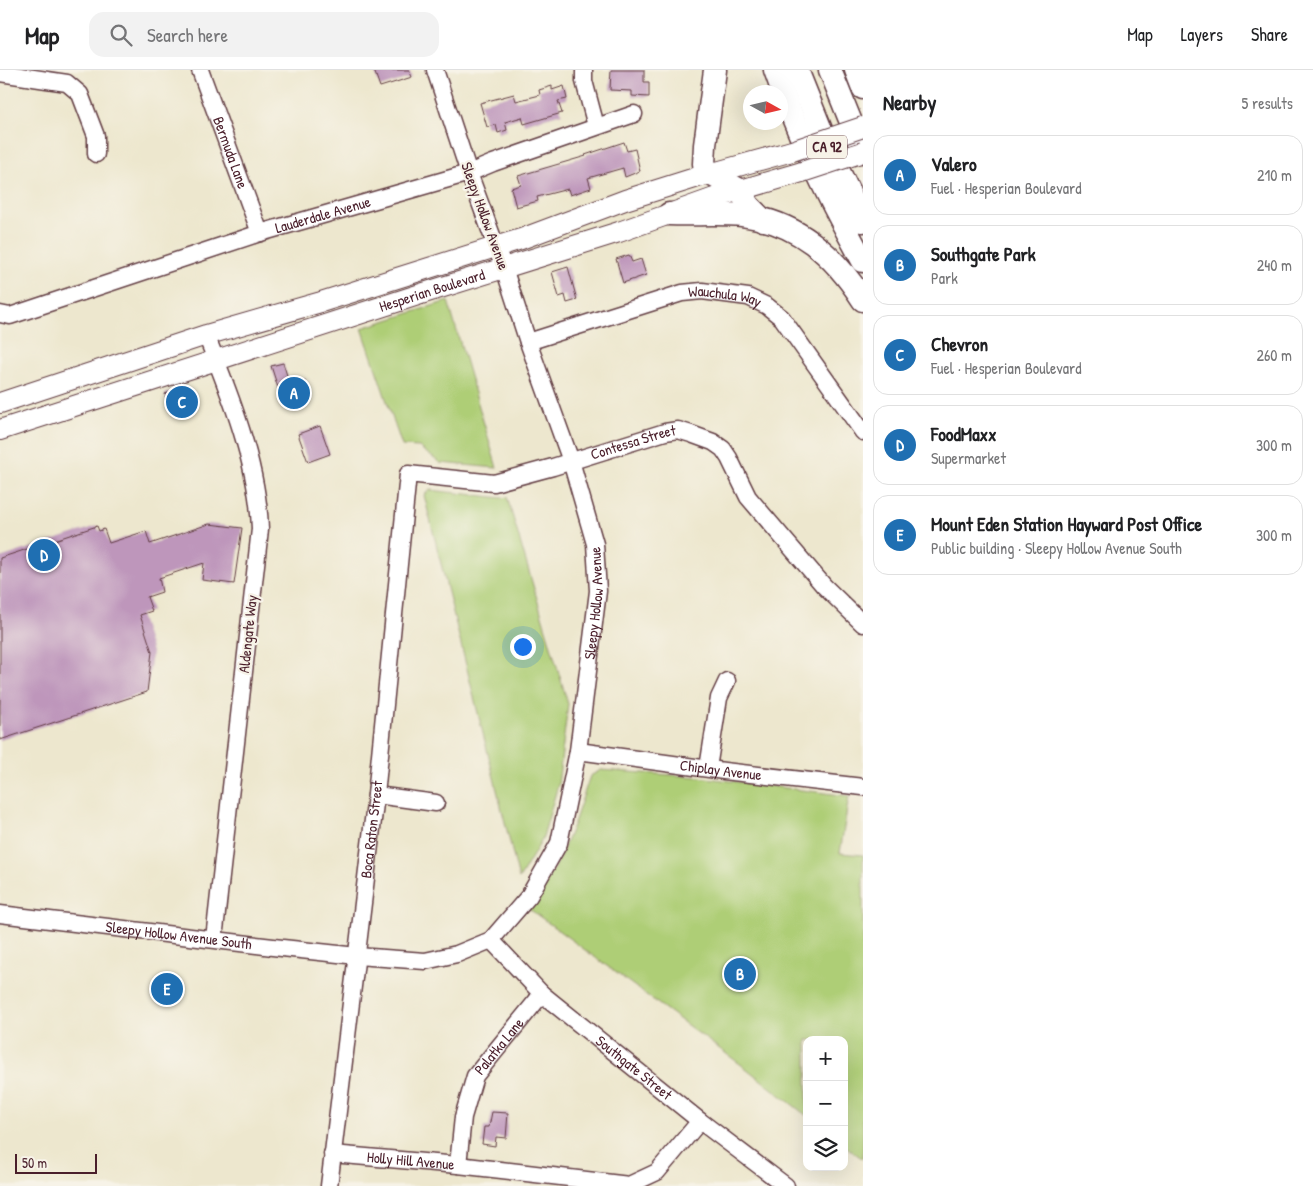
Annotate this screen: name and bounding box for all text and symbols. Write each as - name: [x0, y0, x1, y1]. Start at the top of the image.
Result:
- search box: [89, 12, 439, 57]
- text: Map: [25, 19, 59, 51]
- icon: search: [107, 21, 135, 49]
- text: Search here: [147, 22, 228, 48]
- text: Map: [1127, 22, 1153, 47]
- text: Layers: [1181, 22, 1223, 47]
- text: Share: [1251, 22, 1288, 47]
- north arrow: [743, 85, 788, 130]
- text: Nearby: [883, 88, 936, 117]
- text: 5 results: [1242, 92, 1293, 114]
- street label: Bermuda Lane: [208, 114, 254, 191]
- road number: CA 92: [807, 136, 847, 158]
- text: Valero: [931, 151, 977, 177]
- street label: Sleepy Hollow Avenue: [456, 159, 515, 273]
- text: A: [896, 164, 904, 186]
- text: 210 m: [1257, 164, 1292, 186]
- text: Fuel · Hesperian Boulevard: [931, 177, 1081, 199]
- street label: Lauderdale Avenue: [273, 191, 373, 238]
- text: Southgate Park: [931, 241, 1036, 267]
- text: B: [896, 254, 904, 276]
- text: 240 m: [1257, 254, 1292, 276]
- street label: Hesperian Boulevard: [376, 264, 487, 317]
- text: Park: [931, 267, 958, 289]
- street label: Wauchula Way: [687, 280, 765, 312]
- text: Chevron: [931, 331, 988, 357]
- text: C: [896, 344, 904, 366]
- text: 260 m: [1256, 344, 1292, 366]
- text: Fuel · Hesperian Boulevard: [931, 357, 1081, 379]
- pin: A: [278, 374, 310, 412]
- pin: C: [166, 383, 198, 421]
- street label: Contessa Street: [588, 419, 678, 465]
- text: FoodMaxx: [931, 421, 997, 447]
- text: D: [896, 434, 904, 456]
- text: 300 m: [1256, 434, 1292, 456]
- text: Supermarket: [931, 447, 1006, 469]
- text: Mount Eden Station Hayward Post Office: [931, 511, 1202, 537]
- text: E: [896, 524, 904, 546]
- text: 300 m: [1256, 524, 1292, 546]
- pin: D: [28, 536, 60, 574]
- text: Public building · Sleepy Hollow Avenue South: [931, 537, 1182, 559]
- street label: Sleepy Hollow Avenue: [579, 546, 608, 661]
- street label: Aldengate Way: [233, 594, 262, 674]
- your location: [510, 634, 536, 660]
- street label: Chiplay Avenue: [679, 754, 763, 785]
- street label: Boca Raton Street: [355, 779, 387, 879]
- street label: Sleepy Hollow Avenue South: [104, 916, 253, 954]
- pin: B: [724, 955, 756, 993]
- pin: E: [151, 970, 183, 1008]
- street label: Palatka Lane: [469, 1013, 528, 1079]
- street label: Southgate Street: [591, 1030, 677, 1105]
- map controls: [803, 1036, 848, 1171]
- button: +: [803, 1036, 848, 1081]
- button: −: [803, 1081, 848, 1126]
- button: layers: [803, 1126, 848, 1171]
- street label: Holly Hill Avenue: [366, 1146, 455, 1175]
- scale bar: [15, 1151, 98, 1174]
- text: 50 m: [22, 1153, 47, 1172]

